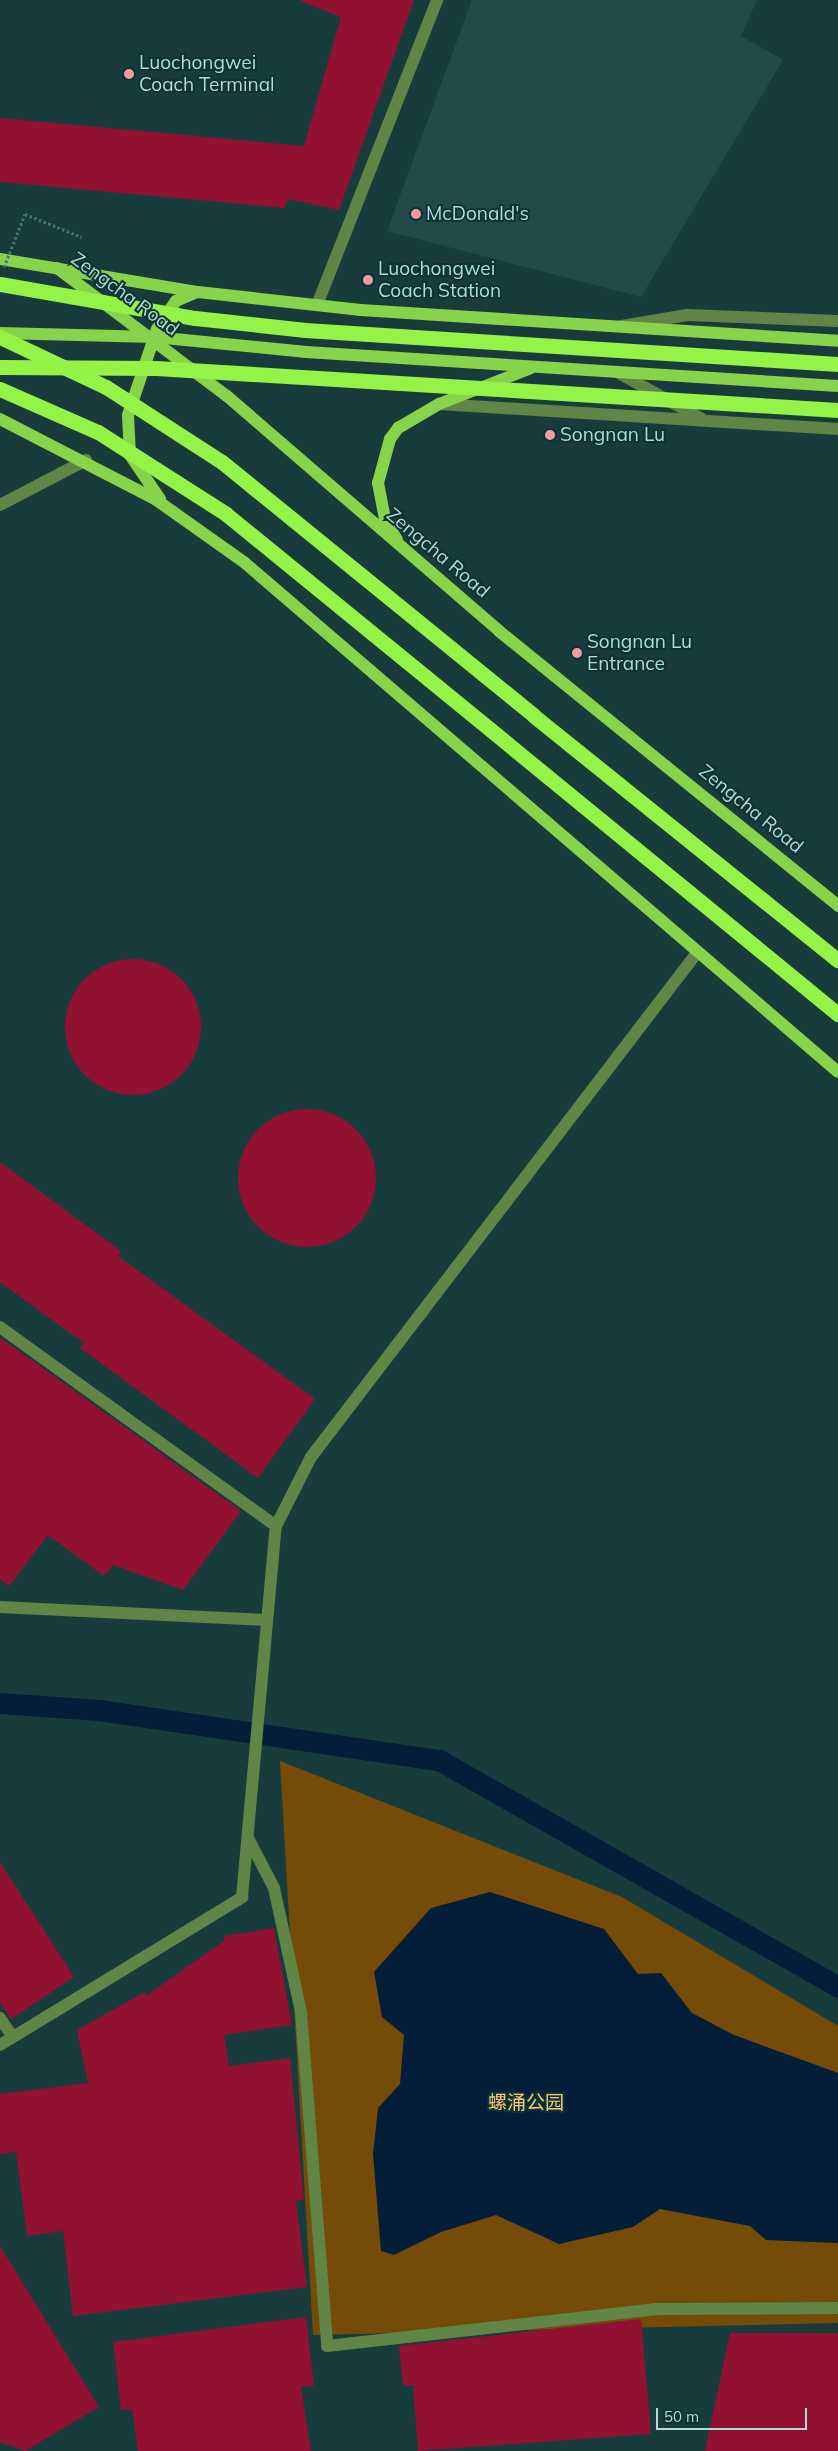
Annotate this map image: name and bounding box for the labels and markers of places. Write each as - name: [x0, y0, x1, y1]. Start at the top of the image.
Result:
- place label: Luochongwei Coach Terminal: [139, 52, 275, 96]
- marker: Luochongwei Coach Terminal: [123, 68, 135, 80]
- place label: McDonald's: [426, 203, 529, 225]
- marker: McDonald's: [410, 208, 422, 220]
- place label: Luochongwei Coach Station: [378, 258, 501, 302]
- marker: Luochongwei Coach Station: [362, 274, 374, 286]
- place label: Songnan Lu: [560, 424, 665, 446]
- marker: Songnan Lu: [544, 429, 556, 441]
- place label: Songnan Lu Entrance: [587, 631, 692, 675]
- marker: Songnan Lu Entrance: [571, 647, 583, 659]

